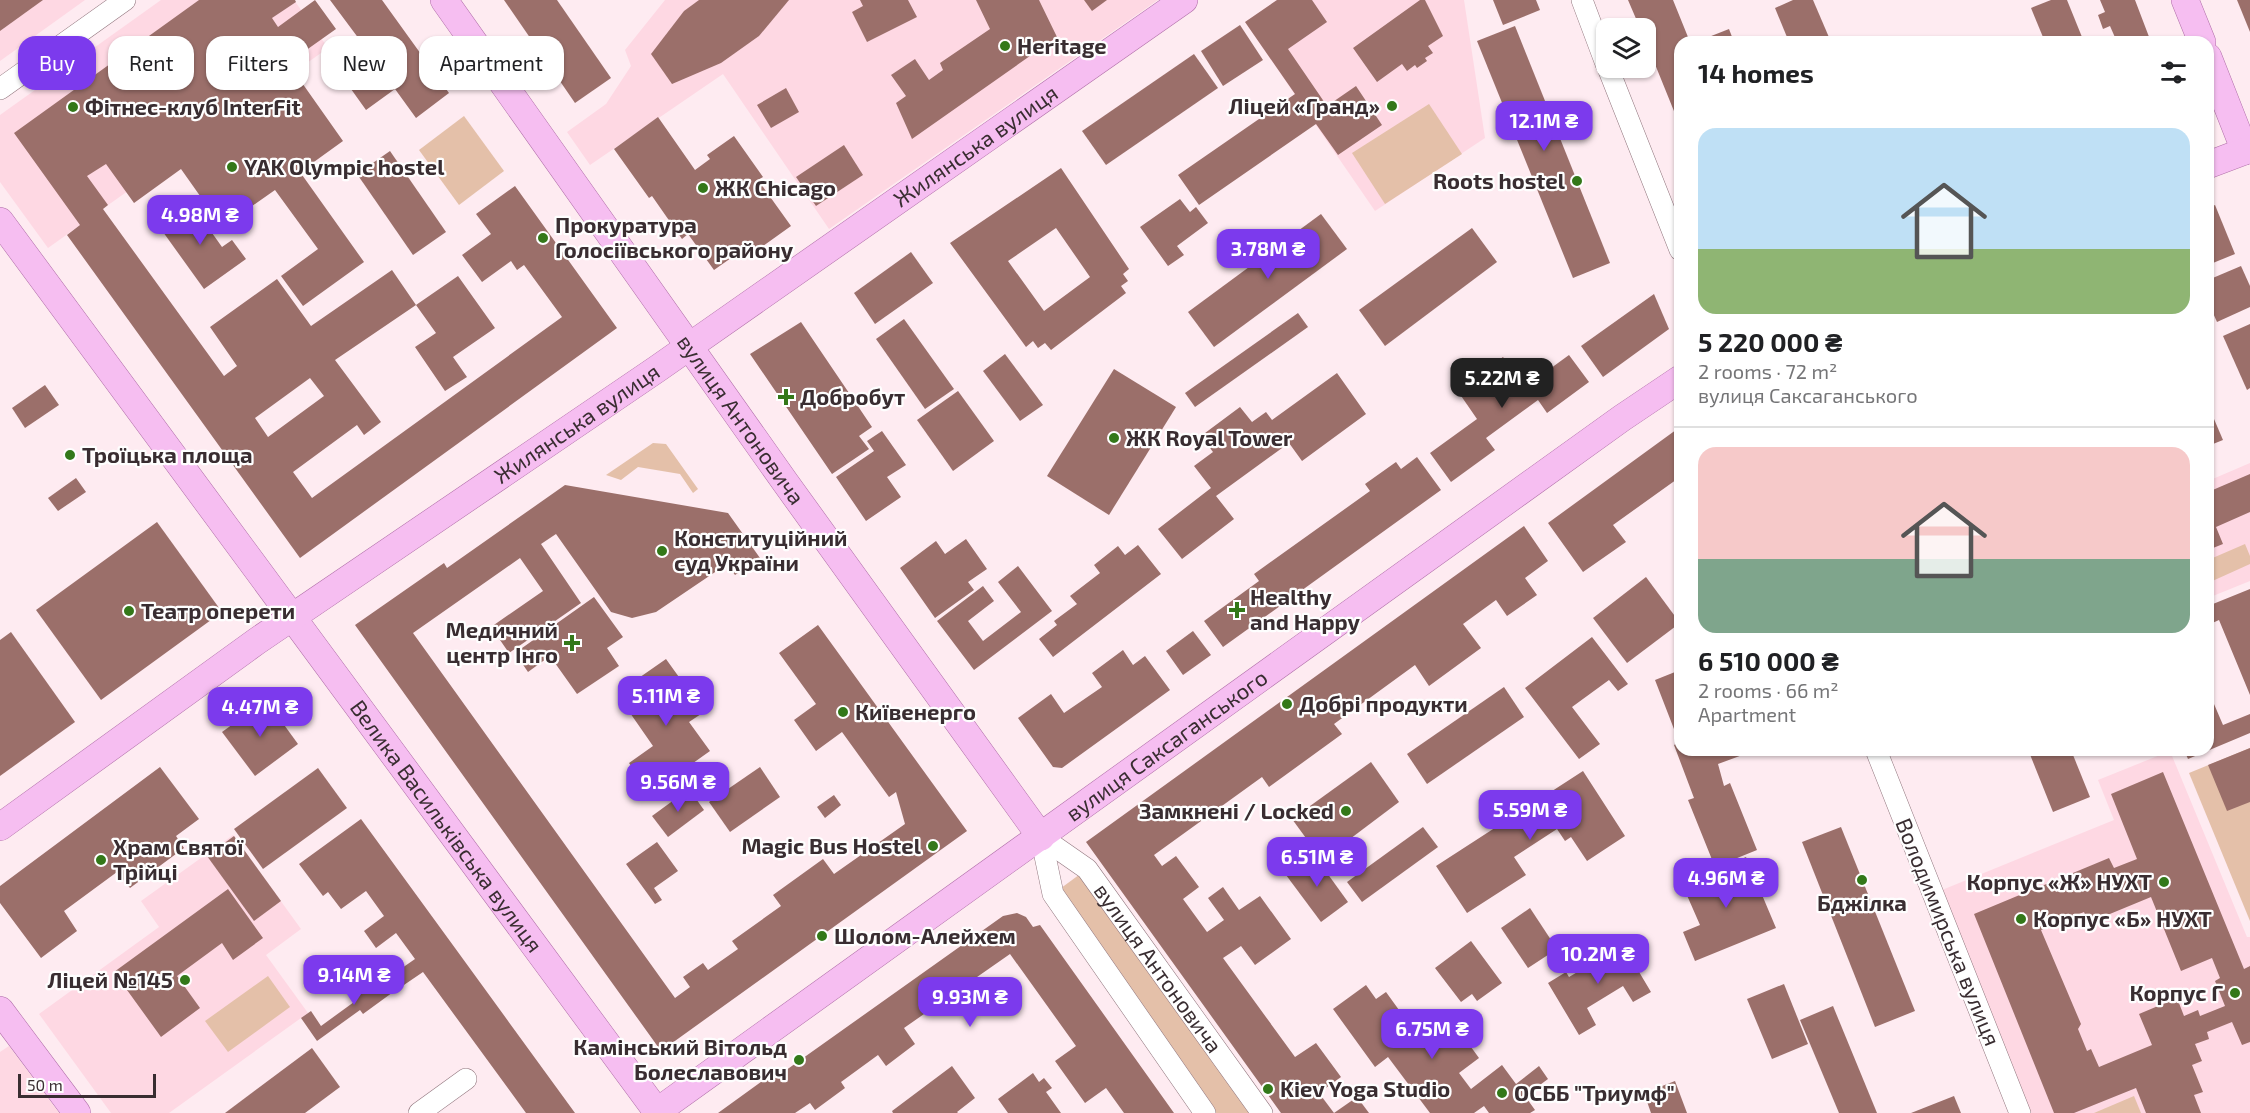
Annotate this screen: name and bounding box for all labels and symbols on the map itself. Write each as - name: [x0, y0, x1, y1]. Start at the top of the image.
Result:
- place label: Heritage: [1017, 32, 1107, 58]
- marker: Heritage: [998, 39, 1012, 53]
- street label: Жилянська вулиця: [888, 79, 1062, 211]
- place label: Ліцей «Гранд»: [1229, 92, 1380, 118]
- place label: Фітнес-клуб InterFit: [85, 93, 301, 119]
- marker: Ліцей «Гранд»: [1385, 99, 1399, 113]
- marker: Фітнес-клуб InterFit: [66, 100, 80, 114]
- pin: 12.1M ₴: [1489, 101, 1599, 152]
- place label: YAK Olympic hostel: [244, 153, 445, 180]
- marker: YAK Olympic hostel: [225, 160, 239, 174]
- place label: Roots hostel: [1433, 167, 1566, 193]
- place label: ЖК Chicago: [715, 174, 836, 200]
- marker: Roots hostel: [1570, 174, 1584, 188]
- marker: ЖК Chicago: [696, 181, 710, 195]
- pin: 4.98M ₴: [145, 195, 255, 246]
- place label: Прокуратура Голосіївського району: [555, 211, 794, 262]
- pin: 3.78M ₴: [1213, 229, 1323, 280]
- marker: Прокуратура Голосіївського району: [536, 231, 550, 245]
- street label: вулиця Антоновича: [673, 329, 811, 509]
- street label: Жилянська вулиця: [489, 357, 664, 488]
- pin: 5.22M ₴: [1447, 358, 1557, 409]
- place label: Добробут: [800, 383, 905, 409]
- marker: Добробут: [777, 388, 795, 406]
- place label: ЖК Royal Tower: [1126, 424, 1293, 451]
- marker: ЖК Royal Tower: [1107, 431, 1121, 445]
- place label: Троїцька площа: [82, 441, 253, 467]
- marker: Троїцька площа: [63, 448, 77, 462]
- place label: Конституційний суд України: [674, 524, 848, 575]
- marker: Конституційний суд України: [655, 544, 669, 558]
- place label: Healthy and Happy: [1250, 583, 1361, 635]
- place label: Театр оперети: [141, 597, 295, 623]
- marker: Healthy and Happy: [1228, 601, 1246, 619]
- marker: Театр оперети: [122, 604, 136, 618]
- place label: Медичний центр Інго: [446, 616, 558, 667]
- marker: Медичний центр Інго: [563, 634, 581, 652]
- street label: вулиця Саксаганського: [1060, 663, 1272, 826]
- pin: 5.11M ₴: [611, 676, 721, 727]
- pin: 4.47M ₴: [205, 687, 315, 738]
- place label: Добрі продукти: [1299, 690, 1468, 716]
- street label: Велика Васильківська вулиця: [346, 694, 549, 957]
- marker: Добрі продукти: [1280, 697, 1294, 711]
- place label: Київенерго: [855, 698, 976, 724]
- marker: Київенерго: [836, 705, 850, 719]
- pin: 9.56M ₴: [623, 762, 733, 813]
- pin: 5.59M ₴: [1475, 790, 1585, 841]
- place label: Замкнені / Locked: [1139, 797, 1334, 823]
- marker: Замкнені / Locked: [1339, 804, 1353, 818]
- street label: Володимирська вулиця: [1890, 814, 2006, 1050]
- place label: Magic Bus Hostel: [741, 832, 922, 858]
- place label: Храм Святої Трійці: [113, 833, 244, 884]
- pin: 6.51M ₴: [1262, 837, 1372, 888]
- marker: Magic Bus Hostel: [926, 839, 940, 853]
- marker: Храм Святої Трійці: [94, 853, 108, 867]
- pin: 4.96M ₴: [1671, 858, 1781, 909]
- place label: Корпус «Ж» НУХТ: [1966, 868, 2152, 894]
- marker: Бджілка: [1855, 873, 1869, 887]
- marker: Корпус «Ж» НУХТ: [2157, 875, 2171, 889]
- street label: вулиця Антоновича: [1089, 878, 1228, 1057]
- place label: Бджілка: [1817, 889, 1907, 915]
- place label: Корпус «Б» НУХТ: [2033, 905, 2212, 931]
- marker: Корпус «Б» НУХТ: [2014, 912, 2028, 926]
- place label: Шолом-Алейхем: [834, 922, 1016, 948]
- marker: Шолом-Алейхем: [815, 929, 829, 943]
- pin: 10.2M ₴: [1543, 934, 1653, 985]
- pin: 9.14M ₴: [299, 955, 409, 1006]
- place label: Ліцей №145: [47, 966, 173, 992]
- marker: Ліцей №145: [178, 973, 192, 987]
- pin: 9.93M ₴: [915, 977, 1025, 1028]
- place label: Корпус Г: [2130, 979, 2223, 1005]
- marker: Корпус Г: [2228, 986, 2242, 1000]
- pin: 6.75M ₴: [1377, 1009, 1487, 1060]
- place label: Камінський Вітольд Болеславович: [573, 1033, 787, 1084]
- marker: Камінський Вітольд Болеславович: [792, 1053, 806, 1067]
- scale bar: [18, 1071, 156, 1098]
- place label: Kiev Yoga Studio: [1280, 1075, 1450, 1101]
- place label: ОСББ "Триумф": [1514, 1079, 1675, 1105]
- marker: Kiev Yoga Studio: [1261, 1082, 1275, 1096]
- marker: ОСББ "Триумф": [1495, 1086, 1509, 1100]

